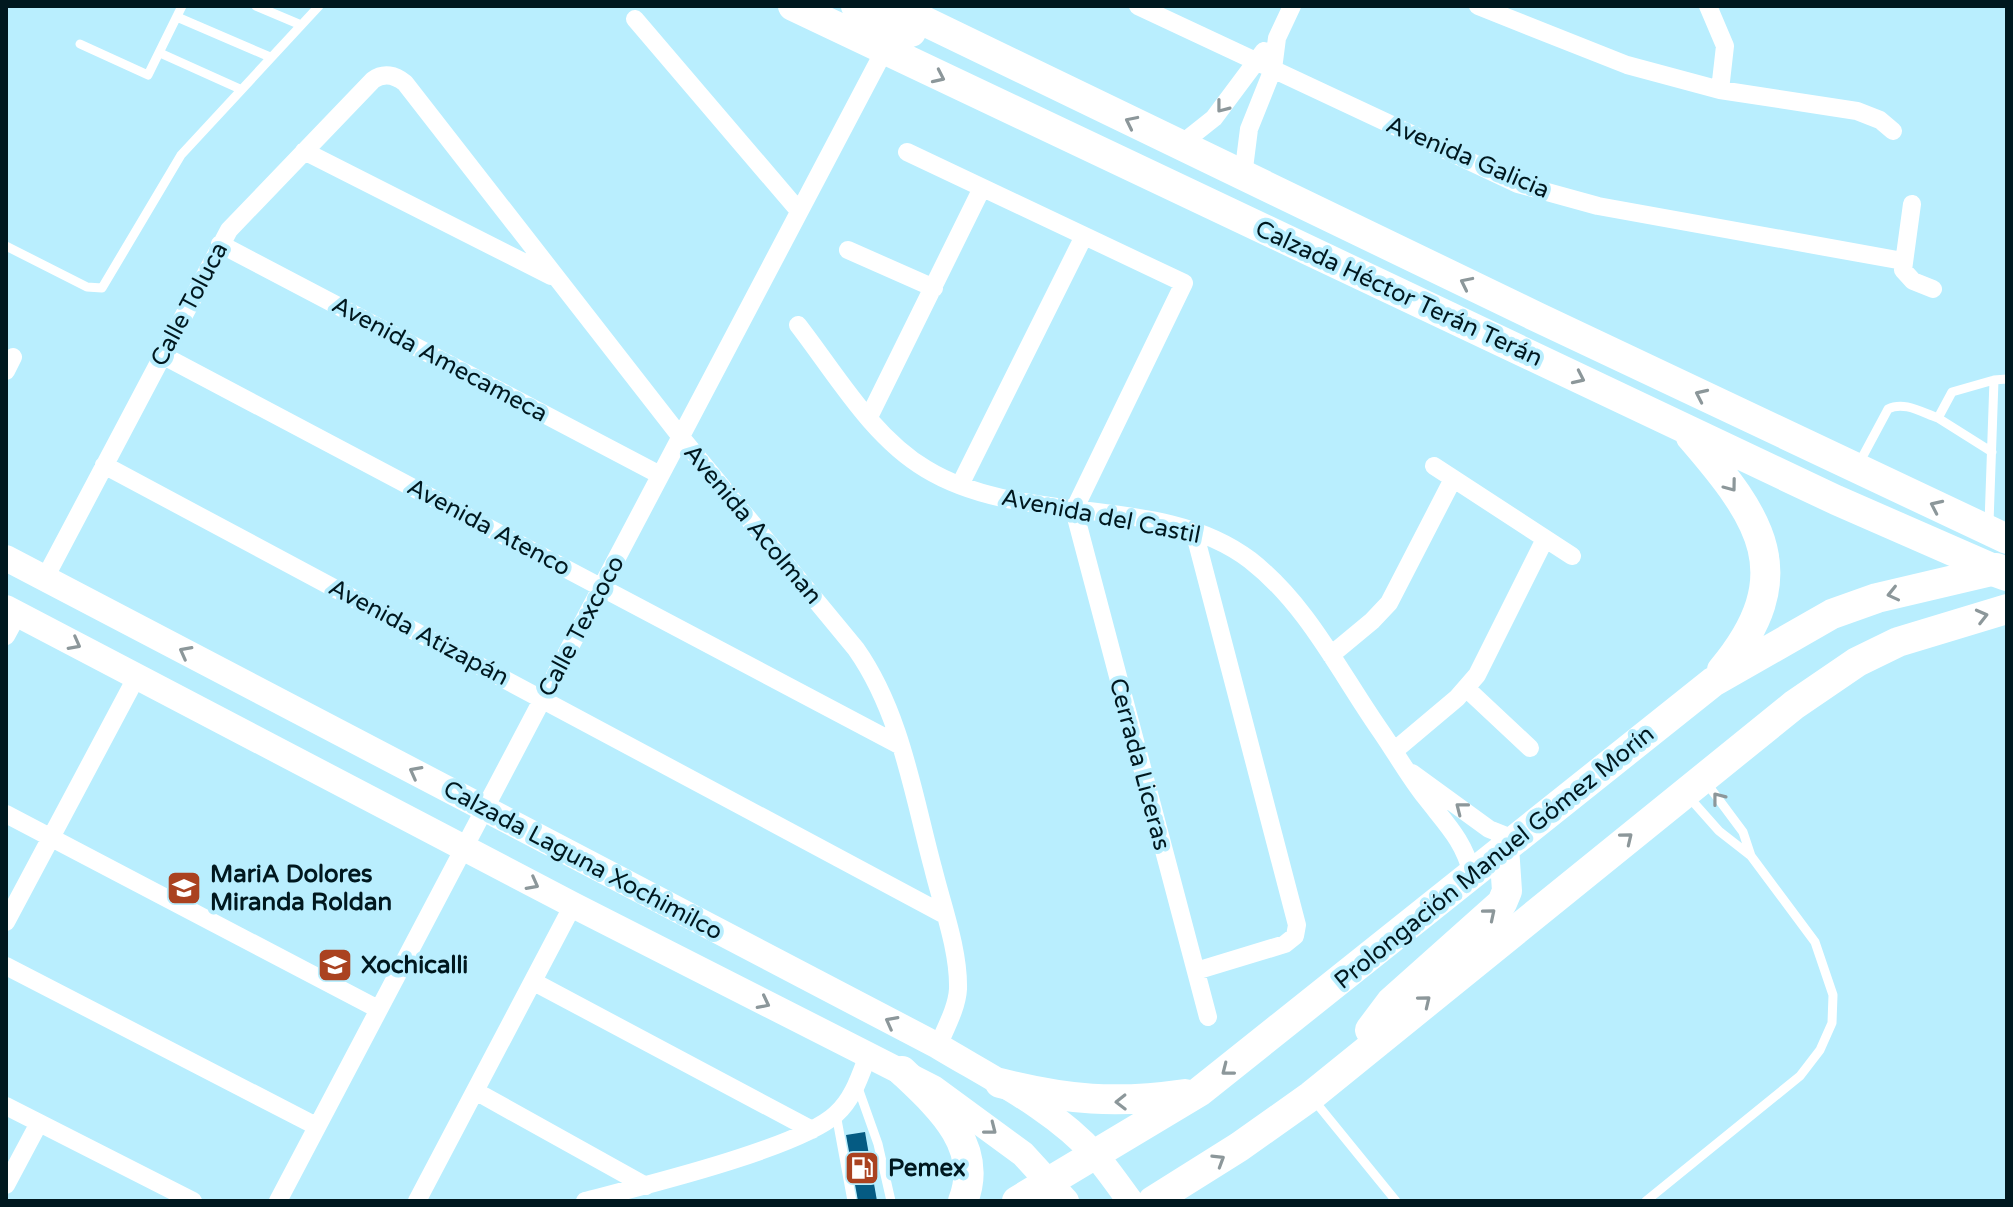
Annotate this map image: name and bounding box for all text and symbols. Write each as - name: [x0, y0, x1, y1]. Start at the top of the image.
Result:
- one-way arrow: [930, 67, 945, 83]
- one-way arrow: [1218, 98, 1232, 113]
- street label: Avenida Galicia: [1382, 110, 1554, 205]
- one-way arrow: [1125, 116, 1140, 132]
- street label: Calzada Héctor Terán Terán: [1250, 214, 1547, 373]
- street label: Calle Toluca: [145, 237, 234, 371]
- one-way arrow: [1460, 277, 1475, 293]
- street label: Avenida Amecameca: [327, 290, 553, 429]
- one-way arrow: [1571, 368, 1586, 384]
- one-way arrow: [1695, 389, 1710, 405]
- street label: Avenida Acolman: [677, 439, 828, 610]
- street label: Avenida Atenco: [402, 472, 575, 583]
- one-way arrow: [1722, 477, 1736, 492]
- street label: Avenida del Castil: [999, 483, 1203, 550]
- one-way arrow: [1930, 500, 1945, 516]
- street label: Calle Texcoco: [532, 551, 631, 702]
- street label: Avenida Atizapán: [324, 573, 514, 692]
- one-way arrow: [1887, 585, 1901, 602]
- one-way arrow: [1975, 608, 1989, 625]
- one-way arrow: [67, 635, 82, 650]
- one-way arrow: [178, 646, 193, 661]
- street label: Cerrada Liceras: [1103, 675, 1176, 853]
- street label: Prolongación Manuel Gómez Morín: [1329, 719, 1660, 995]
- one-way arrow: [409, 767, 424, 782]
- street label: Calzada Laguna Xochimilco: [438, 774, 727, 947]
- one-way arrow: [1714, 792, 1728, 807]
- one-way arrow: [1455, 803, 1470, 817]
- one-way arrow: [1617, 833, 1632, 847]
- place label: MariA Dolores Miranda Roldan: [210, 860, 392, 917]
- school or university icon: MariA Dolores Miranda Roldan: [165, 869, 203, 907]
- one-way arrow: [525, 874, 540, 889]
- one-way arrow: [1481, 909, 1496, 924]
- school or university icon: Xochicalli: [316, 946, 354, 984]
- place label: Xochicalli: [361, 951, 468, 980]
- one-way arrow: [756, 993, 771, 1009]
- one-way arrow: [1415, 996, 1430, 1011]
- one-way arrow: [885, 1017, 900, 1032]
- one-way arrow: [1221, 1060, 1236, 1074]
- one-way arrow: [1115, 1093, 1127, 1110]
- one-way arrow: [982, 1119, 997, 1133]
- fuel station icon: Pemex: [843, 1149, 881, 1187]
- place label: Pemex: [888, 1154, 966, 1183]
- one-way arrow: [1210, 1154, 1225, 1169]

